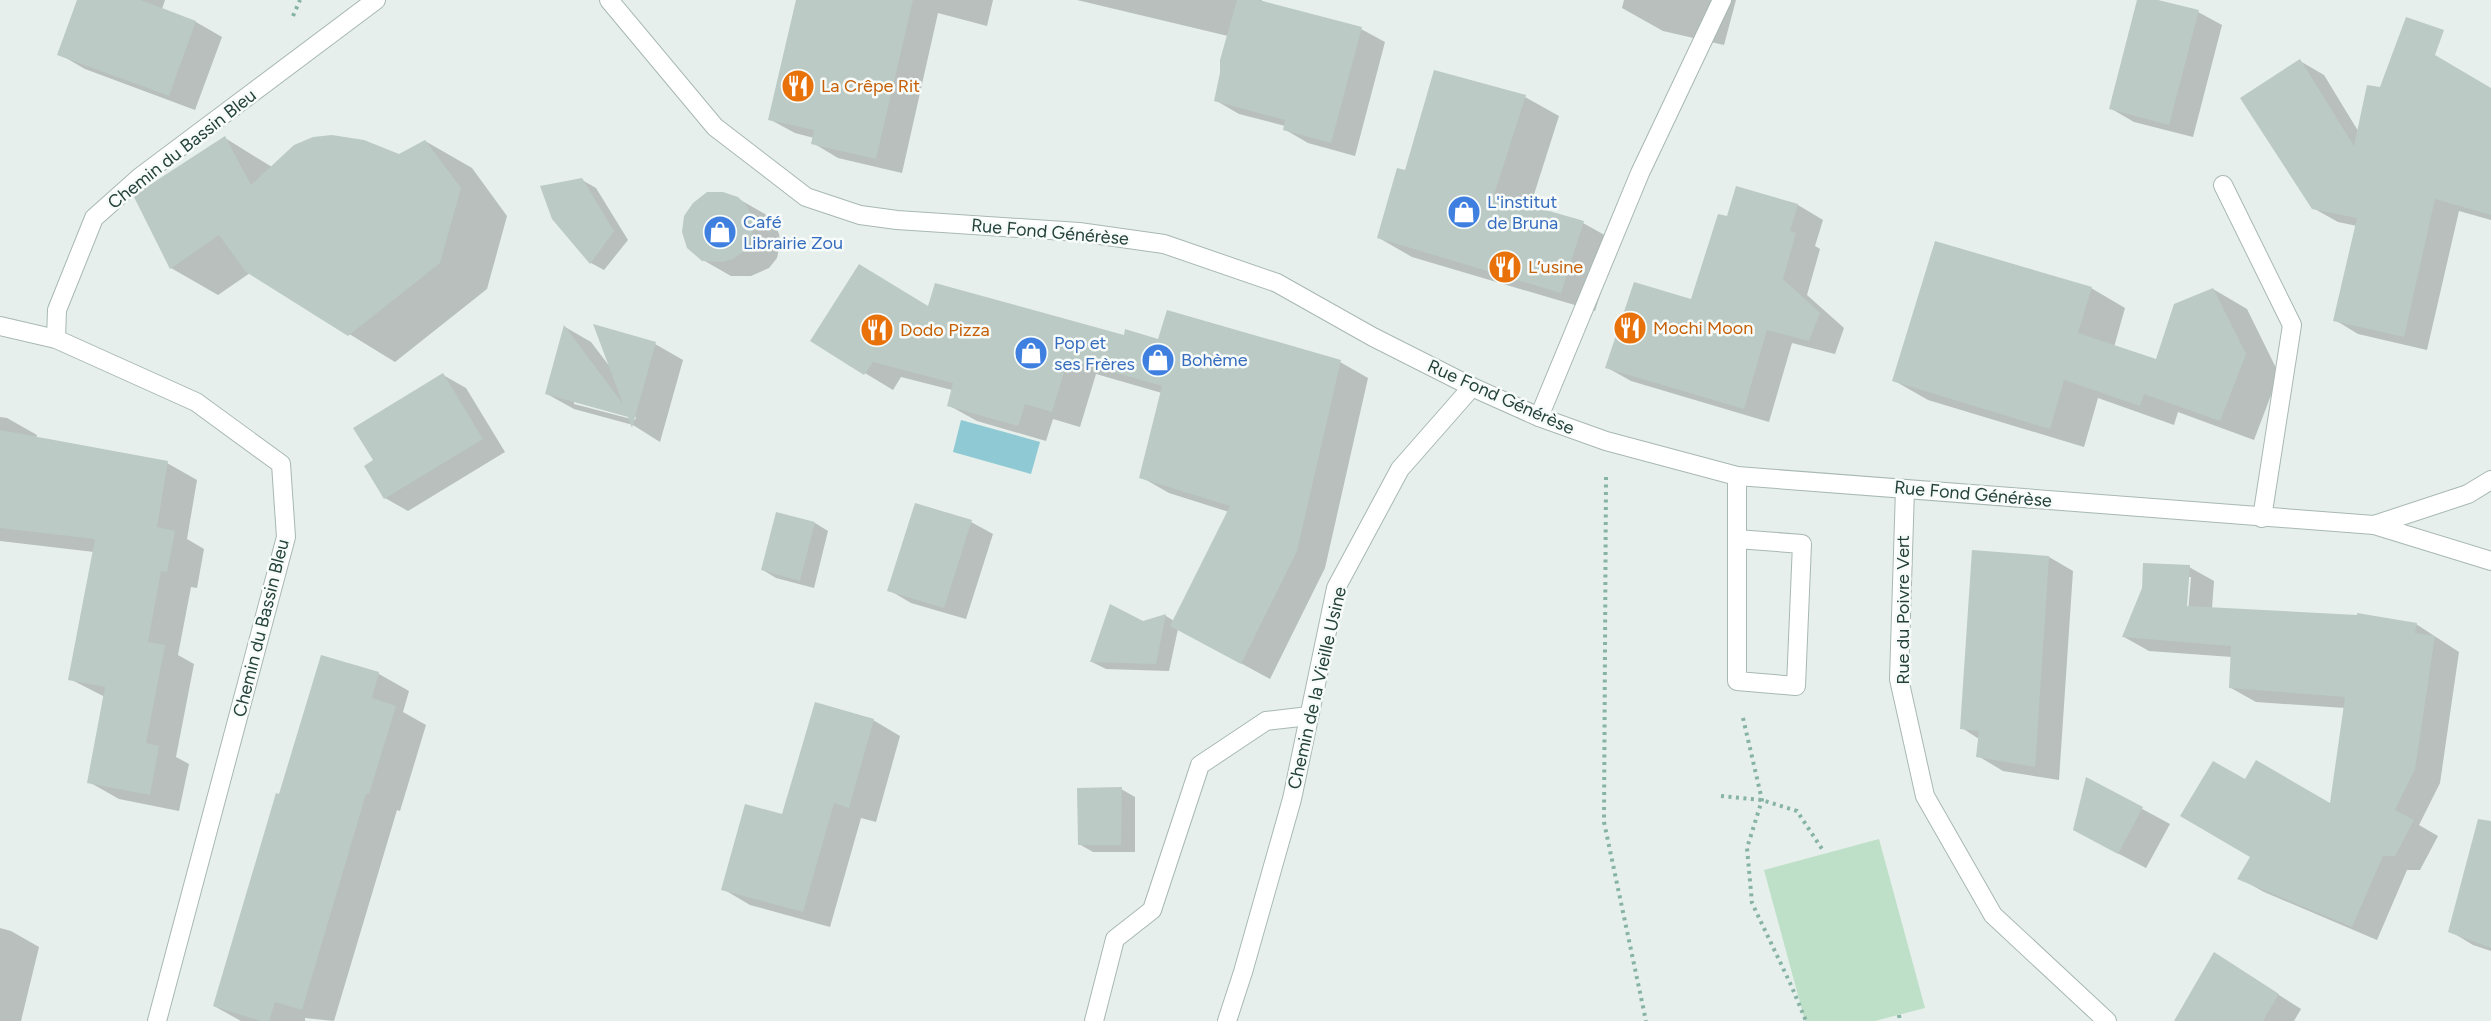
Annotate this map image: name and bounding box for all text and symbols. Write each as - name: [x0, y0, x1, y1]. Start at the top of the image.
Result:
- restaurant icon: La Crêpe Rit: [780, 68, 816, 104]
- place label: La Crêpe Rit: [821, 75, 920, 97]
- street label: Chemin du Bassin Bleu: [103, 84, 261, 214]
- place label: L'institut de Bruna: [1487, 191, 1558, 234]
- shop icon: L'institut de Bruna: [1446, 194, 1482, 230]
- place label: Café Librairie Zou: [743, 211, 843, 254]
- shop icon: Café Librairie Zou: [702, 214, 738, 250]
- street label: Rue Fond Générèse: [970, 214, 1130, 250]
- restaurant icon: L’usine: [1487, 249, 1523, 285]
- place label: L’usine: [1528, 256, 1583, 278]
- restaurant icon: Mochi Moon: [1612, 310, 1648, 346]
- restaurant icon: Dodo Pizza: [859, 312, 895, 348]
- place label: Mochi Moon: [1653, 317, 1753, 339]
- place label: Dodo Pizza: [900, 319, 990, 341]
- place label: Pop et ses Frères: [1054, 332, 1135, 375]
- shop icon: Pop et ses Frères: [1013, 335, 1049, 371]
- shop icon: Bohème: [1140, 342, 1176, 378]
- place label: Bohème: [1181, 349, 1248, 371]
- street label: Rue Fond Générèse: [1424, 355, 1578, 439]
- street label: Rue Fond Générèse: [1893, 476, 2053, 512]
- street label: Rue du Poivre Vert: [1892, 535, 1914, 685]
- street label: Chemin du Bassin Bleu: [228, 537, 294, 719]
- street label: Chemin de la Vieille Usine: [1283, 584, 1351, 791]

